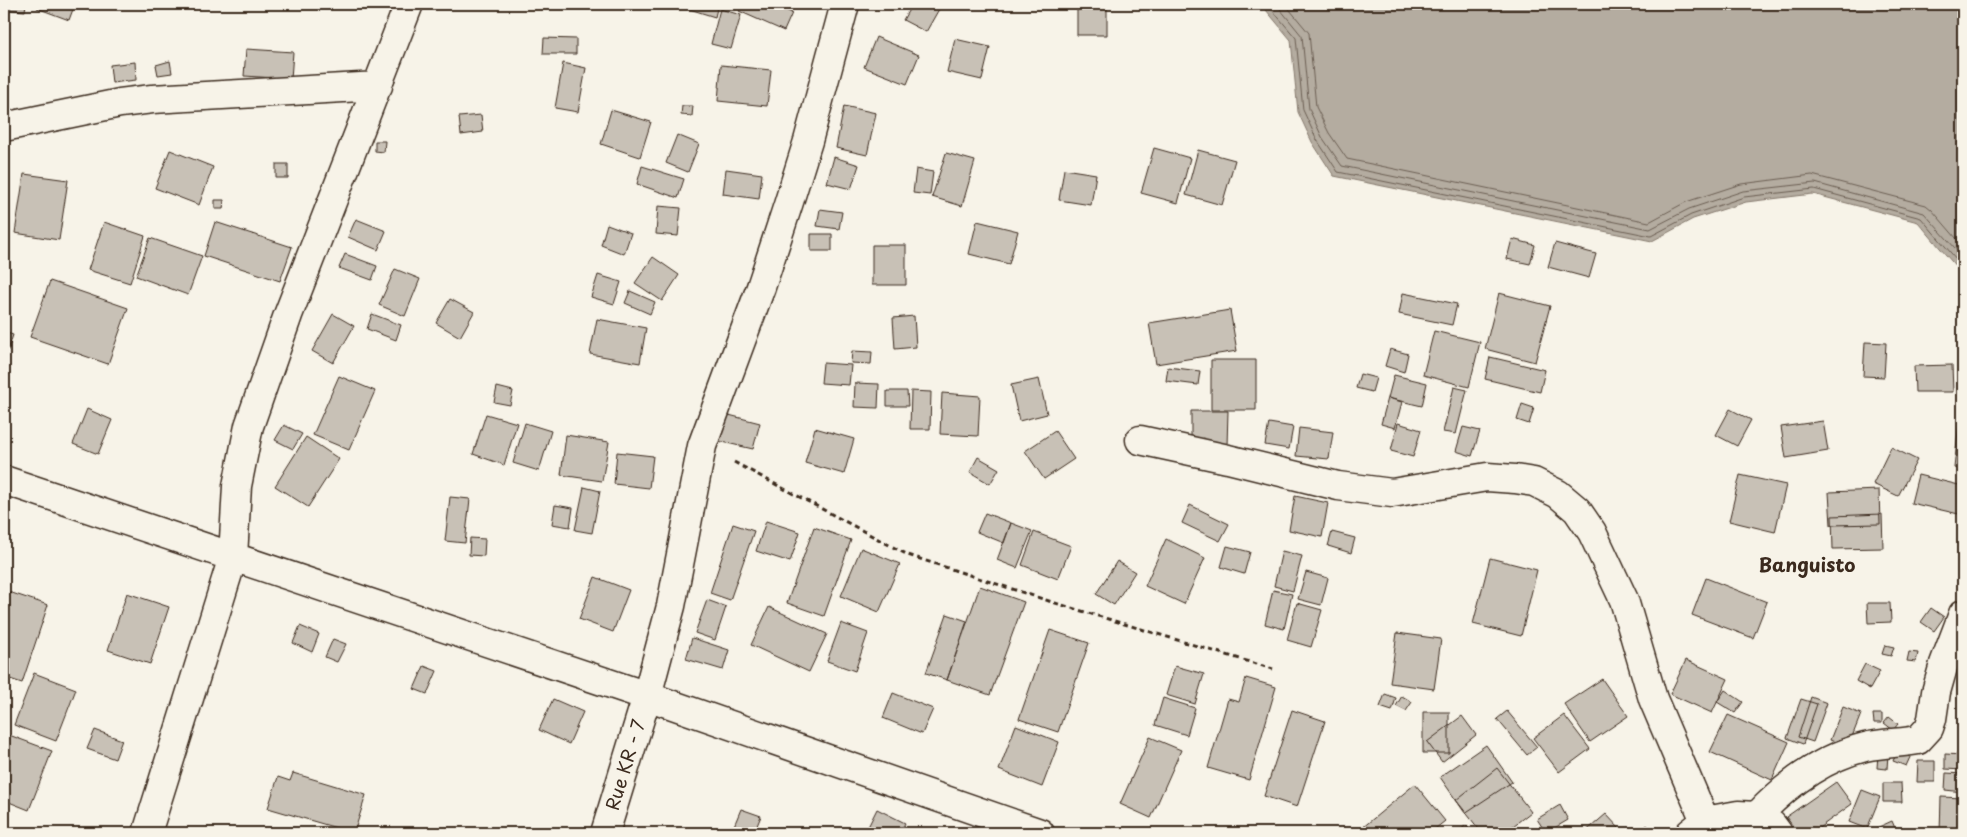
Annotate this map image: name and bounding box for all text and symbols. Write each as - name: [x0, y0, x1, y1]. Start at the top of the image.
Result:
- district label: Banguisto: [1759, 550, 1855, 578]
- street label: Rue KR - 7: [598, 716, 651, 813]

